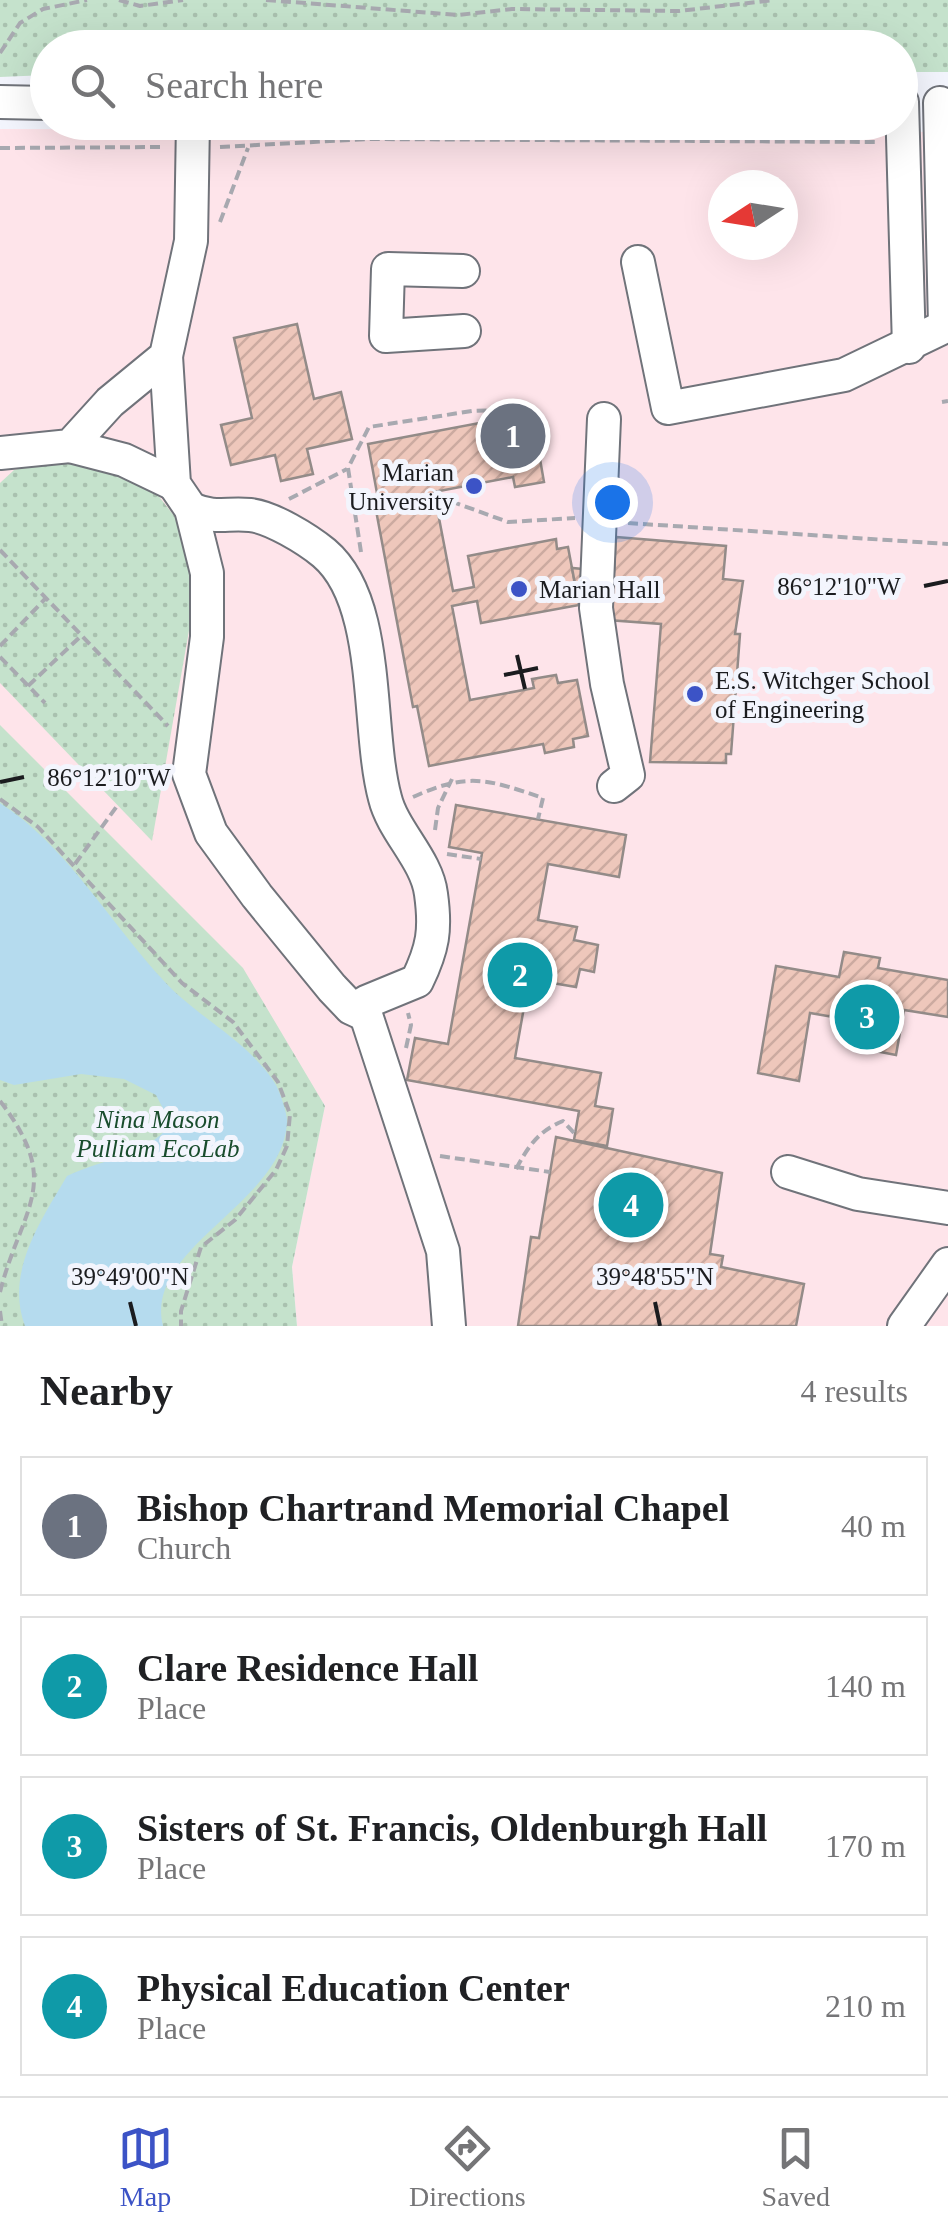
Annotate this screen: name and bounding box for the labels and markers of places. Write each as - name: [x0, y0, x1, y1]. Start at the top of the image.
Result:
- pin: 1: [480, 398, 546, 474]
- place label: Marian University: [348, 459, 454, 515]
- marker: Marian University: [463, 475, 485, 497]
- place label: Marian Hall: [539, 576, 661, 603]
- marker: Marian Hall: [508, 578, 530, 600]
- place label: E.S. Witchger School of Engineering: [715, 667, 930, 723]
- marker: E.S. Witchger School of Engineering: [684, 683, 706, 705]
- pin: 2: [488, 938, 552, 1012]
- pin: 3: [834, 980, 900, 1054]
- pin: 4: [598, 1168, 664, 1242]

